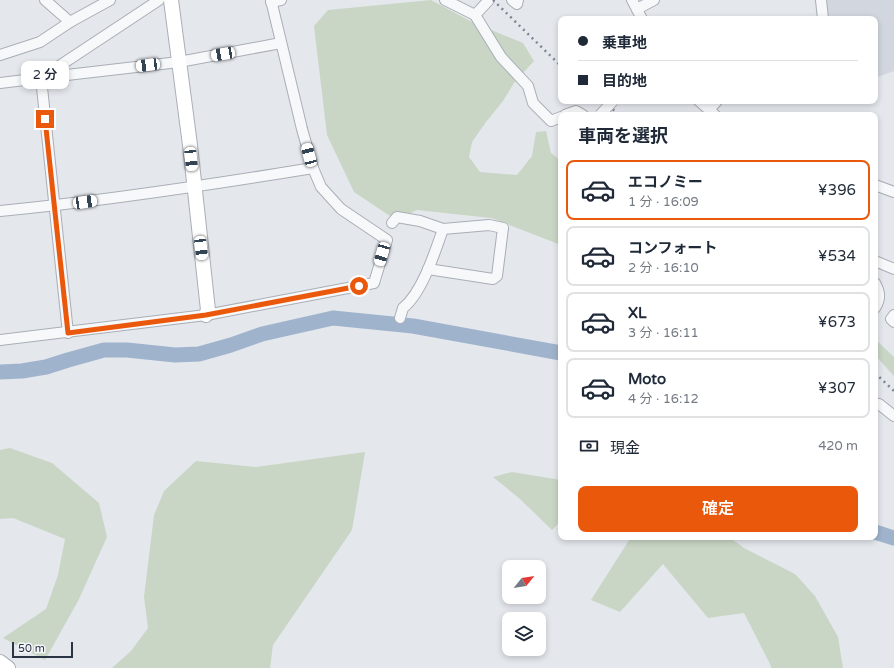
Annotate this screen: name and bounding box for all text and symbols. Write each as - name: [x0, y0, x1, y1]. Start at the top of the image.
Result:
- text: 乗車地: [602, 34, 647, 52]
- car: [210, 46, 236, 62]
- car: [135, 58, 161, 72]
- callout: 2 分: [21, 61, 69, 89]
- text: 2 分: [33, 67, 57, 83]
- text: 目的地: [602, 72, 647, 90]
- route end: [36, 110, 54, 128]
- text: 車両を選択: [578, 125, 668, 147]
- car: [300, 142, 318, 168]
- car: [184, 146, 198, 172]
- icon: car: [580, 172, 616, 208]
- text: エコノミー: [628, 173, 703, 191]
- text: ¥396: [818, 181, 856, 199]
- car: [72, 194, 98, 210]
- text: 1 分 · 16:09: [628, 194, 699, 210]
- car: [194, 235, 208, 261]
- icon: car: [580, 238, 616, 274]
- text: コンフォート: [628, 239, 718, 257]
- car: [373, 241, 391, 267]
- text: ¥534: [818, 247, 856, 265]
- text: 2 分 · 16:10: [628, 260, 699, 276]
- route start: [350, 277, 368, 295]
- icon: car: [580, 304, 616, 340]
- text: XL: [628, 304, 647, 322]
- text: ¥673: [818, 313, 856, 331]
- text: 3 分 · 16:11: [628, 325, 699, 341]
- icon: car: [580, 370, 616, 406]
- text: Moto: [628, 370, 666, 388]
- text: ¥307: [818, 379, 856, 397]
- text: 4 分 · 16:12: [628, 391, 699, 407]
- icon: cash: [578, 435, 600, 457]
- text: 420 m: [818, 438, 858, 454]
- text: 現金: [610, 439, 640, 457]
- button: 確定: [578, 486, 858, 532]
- north arrow: [502, 560, 546, 604]
- map controls: [502, 560, 546, 656]
- button: layers: [502, 612, 546, 656]
- scale bar: [12, 640, 73, 659]
- text: 50 m: [18, 642, 45, 655]

